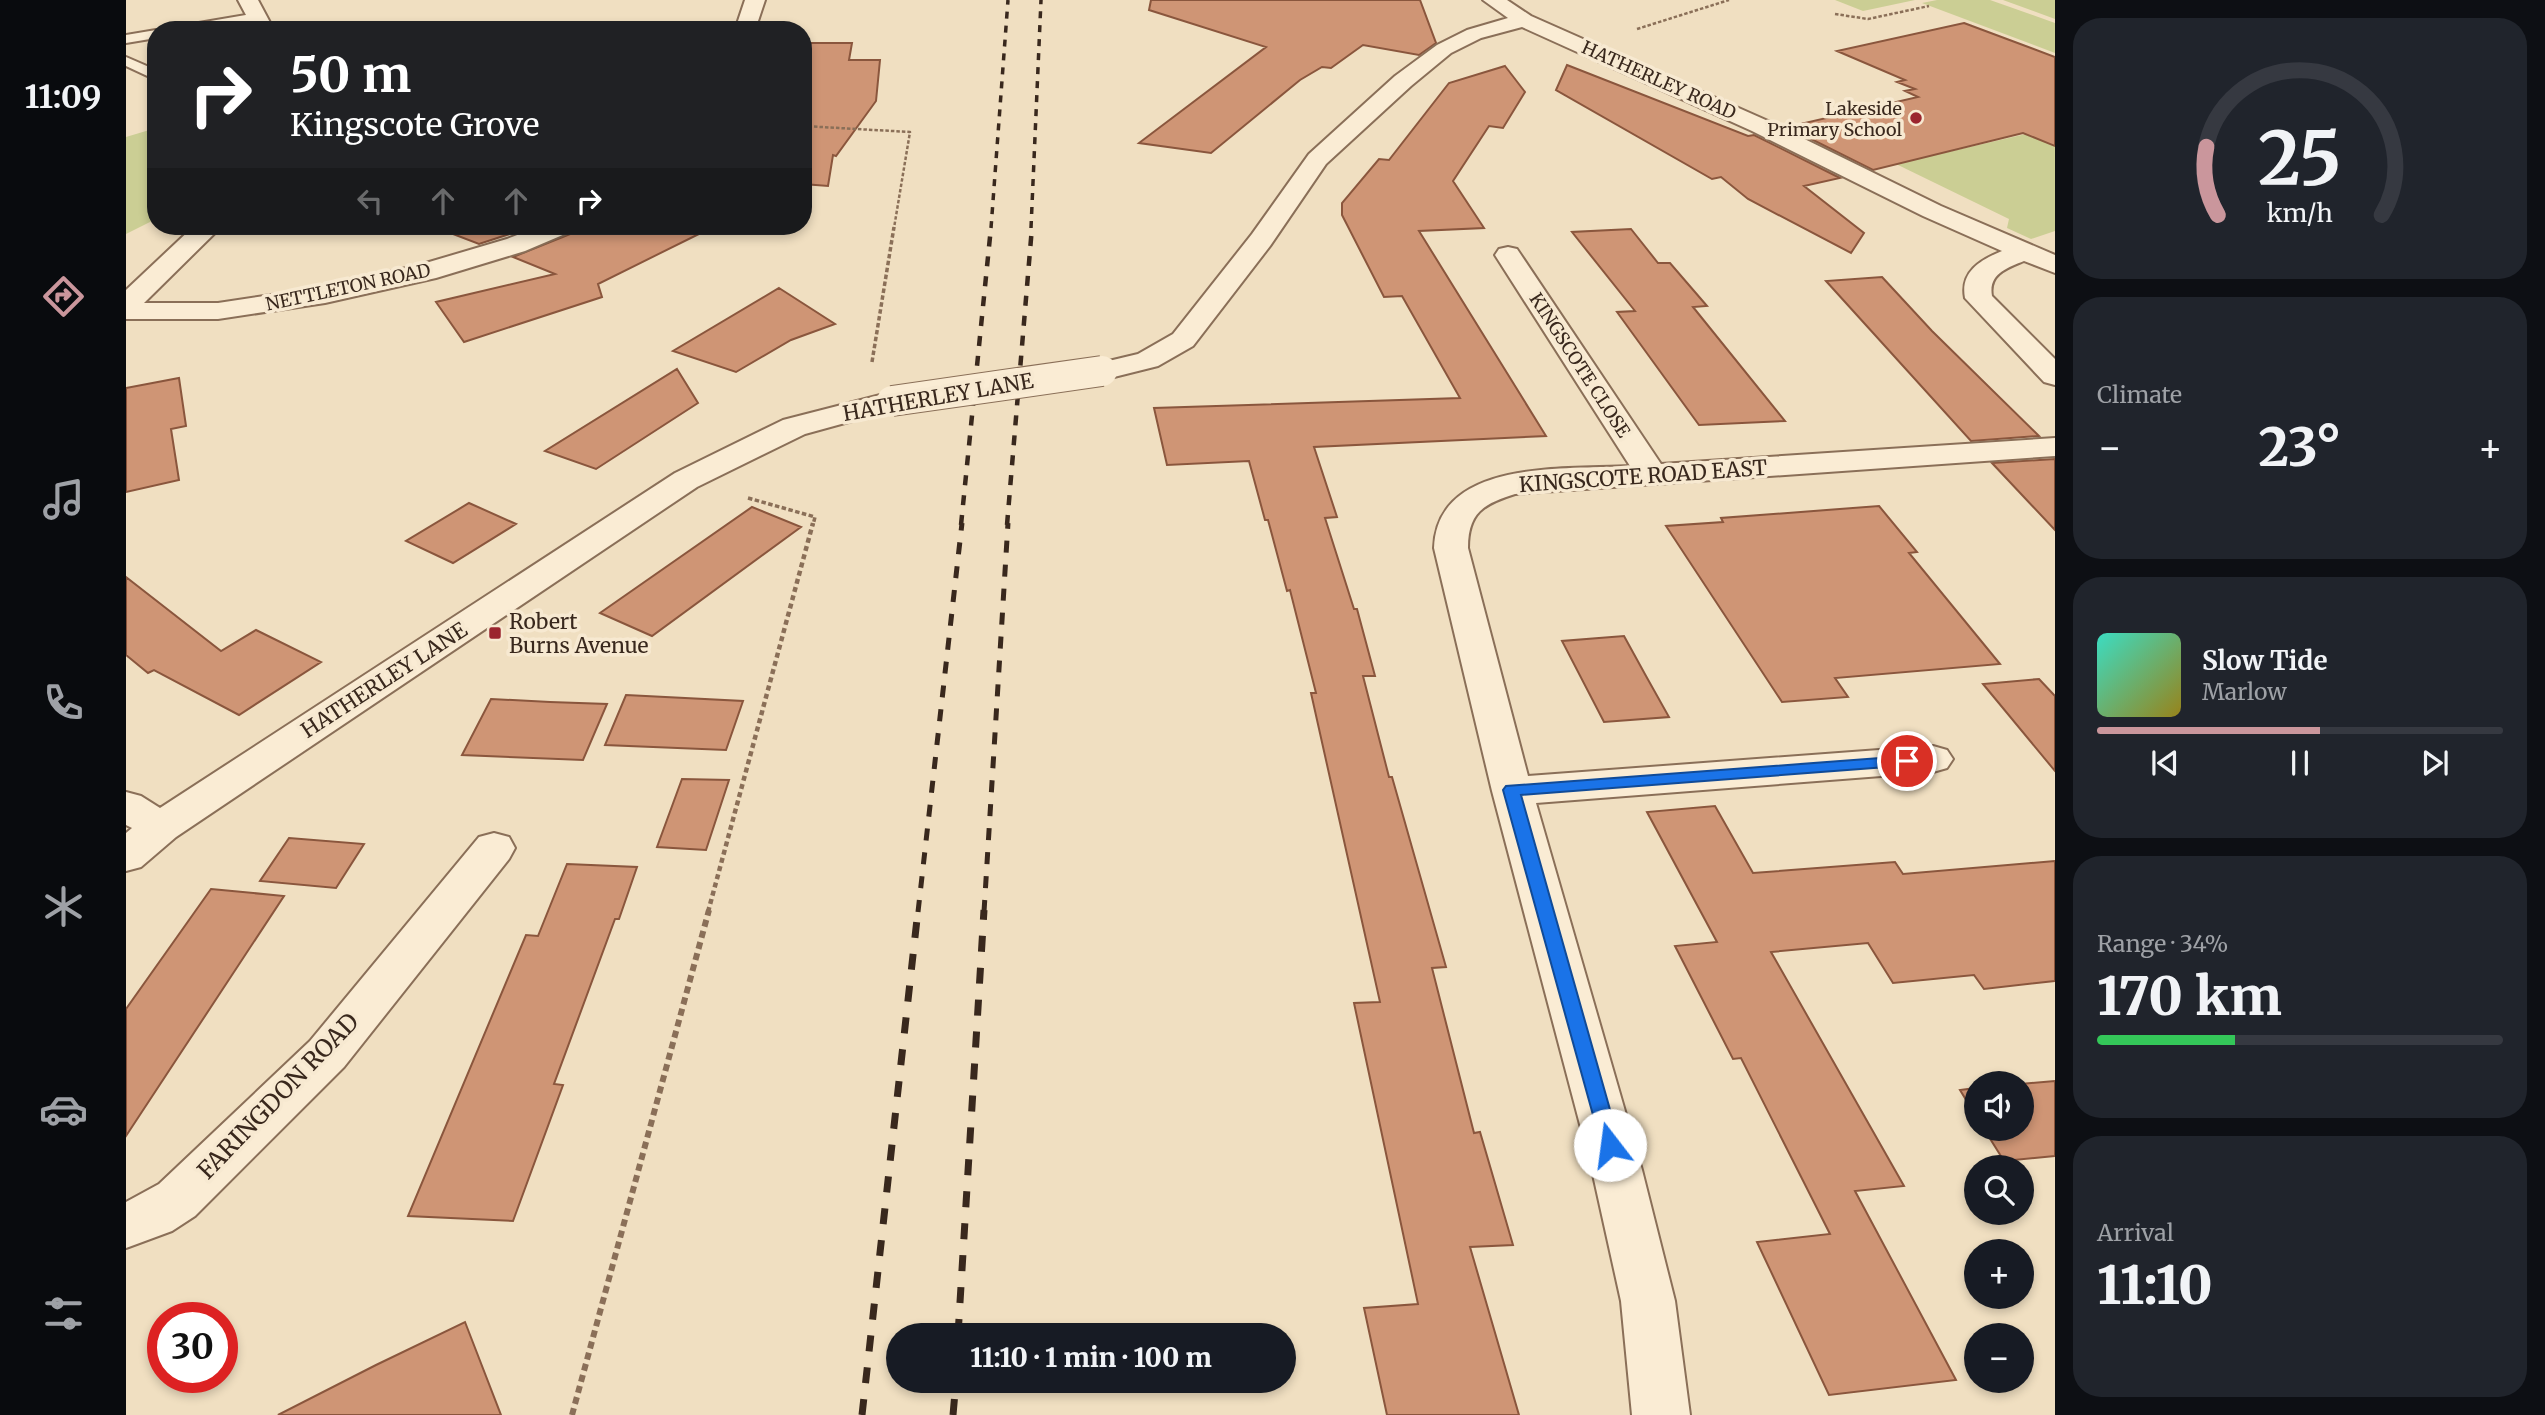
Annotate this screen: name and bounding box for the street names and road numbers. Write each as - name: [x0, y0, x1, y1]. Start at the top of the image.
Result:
- street label: HATHERLEY ROAD: [1578, 36, 1740, 124]
- street label: NETTLETON ROAD: [263, 258, 433, 316]
- street label: KINGSCOTE CLOSE: [1525, 288, 1636, 442]
- street label: HATHERLEY LANE: [841, 367, 1036, 427]
- street label: KINGSCOTE ROAD EAST: [1518, 454, 1768, 498]
- street label: HATHERLEY LANE: [296, 616, 473, 744]
- street label: FARINGDON ROAD: [191, 1006, 365, 1186]

